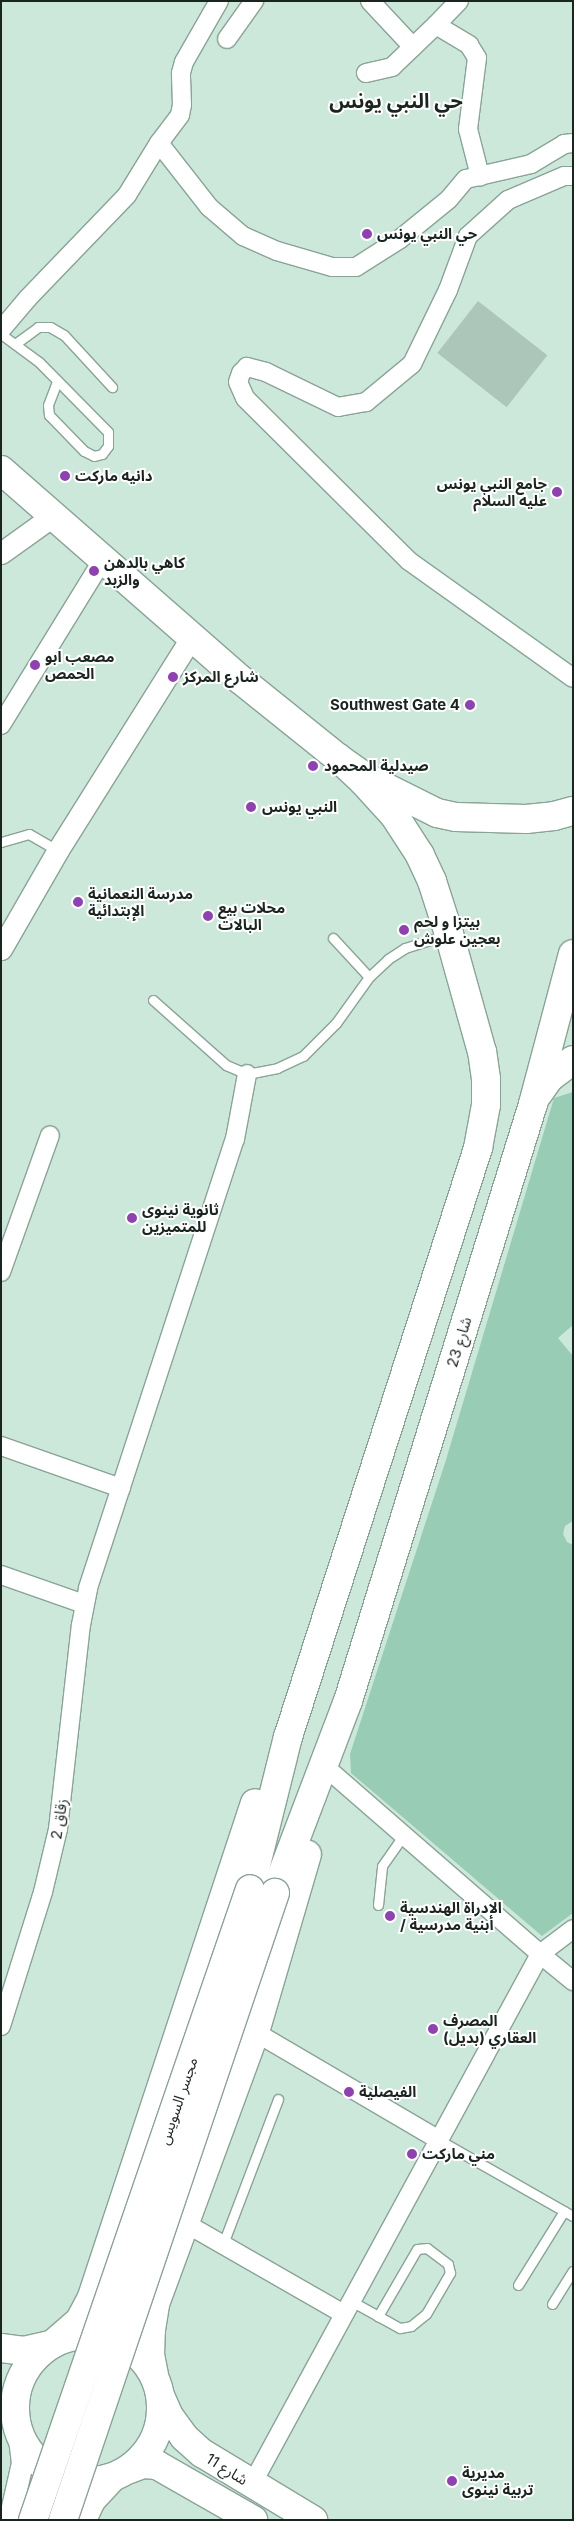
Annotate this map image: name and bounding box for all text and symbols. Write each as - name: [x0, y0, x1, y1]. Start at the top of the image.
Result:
- district label: حي النبي يونس: [329, 89, 463, 113]
- place label: حي النبي يونس: [377, 225, 477, 243]
- marker: حي النبي يونس: [361, 228, 373, 240]
- place label: دانيه ماركت: [75, 467, 153, 485]
- marker: دانيه ماركت: [59, 470, 71, 482]
- place label: جامع النبي يونس عليه السلام: [437, 474, 547, 509]
- marker: جامع النبي يونس عليه السلام: [551, 486, 563, 498]
- place label: كاهي بالدهن والزبد: [104, 553, 185, 588]
- marker: كاهي بالدهن والزبد: [88, 565, 100, 577]
- place label: مصعب ابو الحمص: [45, 647, 114, 682]
- marker: مصعب ابو الحمص: [29, 659, 41, 671]
- place label: شارع المركز: [183, 668, 259, 686]
- marker: شارع المركز: [167, 671, 179, 683]
- place label: Southwest Gate 4: [330, 696, 460, 714]
- marker: Southwest Gate 4: [464, 699, 476, 711]
- place label: صيدلية المحمود: [324, 757, 428, 775]
- marker: صيدلية المحمود: [306, 759, 320, 773]
- place label: النبي يونس: [262, 798, 337, 816]
- marker: النبي يونس: [244, 800, 258, 814]
- place label: مدرسة النعمانية الإبتدائية: [88, 884, 193, 919]
- marker: مدرسة النعمانية الإبتدائية: [72, 896, 84, 908]
- place label: محلات بيع البالات: [218, 898, 285, 933]
- marker: محلات بيع البالات: [202, 910, 214, 922]
- place label: بيتزا و لحم بعجين علوش: [414, 912, 501, 947]
- marker: بيتزا و لحم بعجين علوش: [398, 924, 410, 936]
- place label: ثانوية نينوى للمتميزين: [142, 1200, 219, 1235]
- marker: ثانوية نينوى للمتميزين: [126, 1212, 138, 1224]
- street label: شارع 23: [443, 1315, 475, 1369]
- street label: زقاق 2: [47, 1797, 71, 1841]
- place label: الادراة الهندسية / أبنية مدرسية: [400, 1898, 502, 1933]
- marker: الادراة الهندسية / أبنية مدرسية: [384, 1910, 396, 1922]
- place label: المصرف العقاري (بديل): [443, 2011, 536, 2046]
- marker: المصرف العقاري (بديل): [427, 2023, 439, 2035]
- street label: مجسر السويس: [155, 2055, 201, 2147]
- place label: الفيصلية: [359, 2083, 416, 2101]
- marker: الفيصلية: [343, 2086, 355, 2098]
- place label: مني ماركت: [422, 2145, 495, 2163]
- marker: مني ماركت: [406, 2148, 418, 2160]
- street label: شارع 11: [203, 2449, 251, 2489]
- place label: مديرية تربية نينوى: [462, 2463, 533, 2498]
- marker: مديرية تربية نينوى: [446, 2475, 458, 2487]

